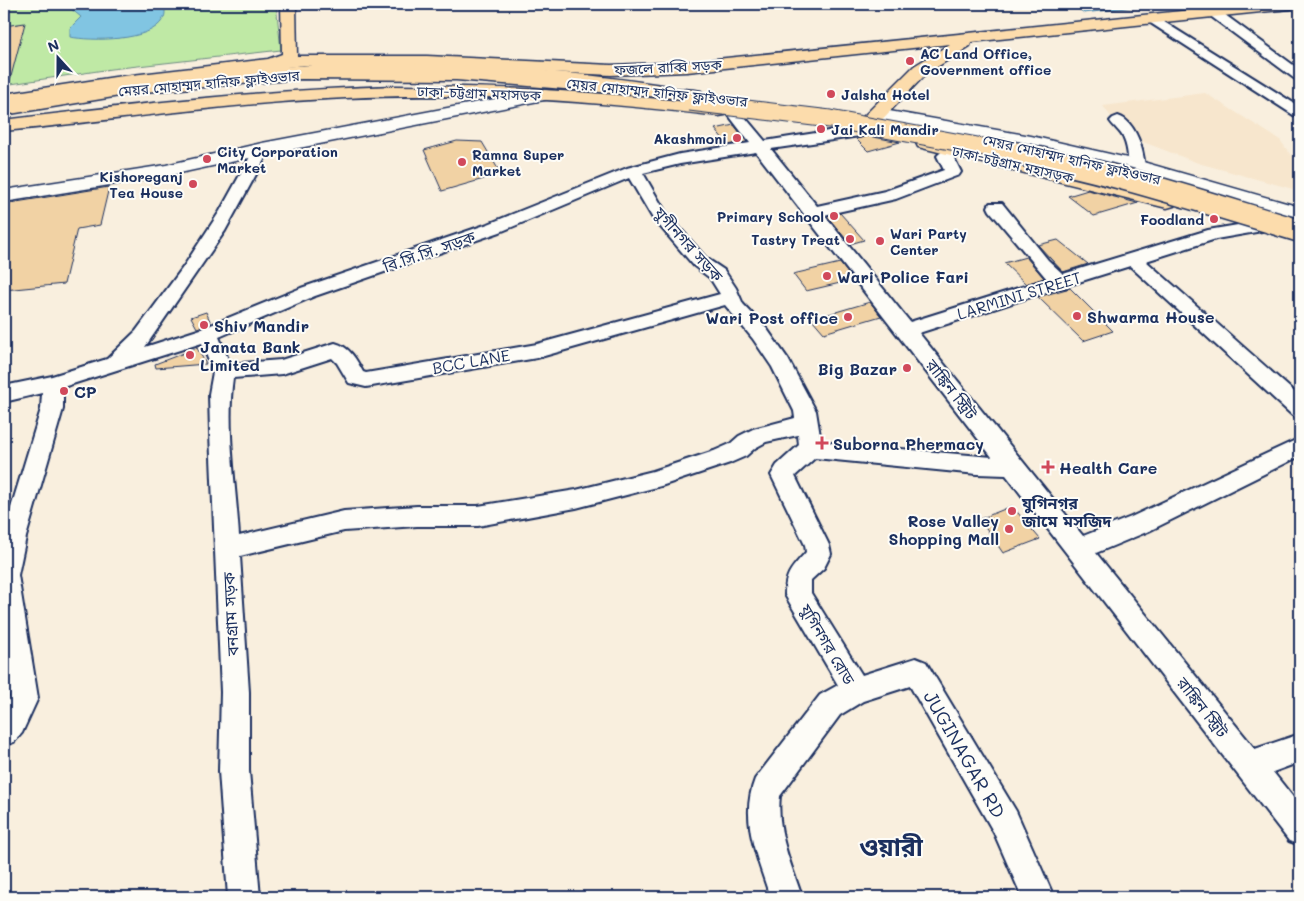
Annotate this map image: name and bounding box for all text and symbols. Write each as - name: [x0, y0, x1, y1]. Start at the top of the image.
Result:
- north arrow: [32, 32, 82, 82]
- text: N: [45, 35, 62, 56]
- place label: AC Land Office, Government office: [920, 44, 1051, 79]
- street label: ফজলে রাব্বি সড়ক: [613, 55, 723, 79]
- marker: AC Land Office, Government office: [904, 55, 916, 67]
- street label: মেয়র মোহাম্মদ হানিফ ফ্লাইওভার: [117, 66, 301, 100]
- street label: মেয়র মোহাম্মদ হানিফ ফ্লাইওভার: [565, 73, 749, 111]
- street label: ঢাকা-চট্টগ্রাম মহাসড়ক: [416, 81, 542, 105]
- place label: Jalsha Hotel: [841, 85, 930, 104]
- marker: Jalsha Hotel: [825, 88, 837, 100]
- place label: Jai Kali Mandir: [831, 120, 939, 139]
- marker: Jai Kali Mandir: [815, 123, 827, 135]
- place label: Akashmoni: [654, 129, 727, 148]
- street label: মেয়র মোহাম্মদ হানিফ ফ্লাইওভার: [981, 129, 1163, 189]
- marker: Akashmoni: [731, 132, 743, 144]
- street label: ঢাকা-চট্টগ্রাম মহাসড়ক: [949, 141, 1076, 187]
- place label: City Corporation Market: [217, 142, 338, 177]
- place label: Ramna Super Market: [472, 145, 564, 180]
- marker: City Corporation Market: [201, 153, 213, 165]
- marker: Ramna Super Market: [456, 156, 468, 168]
- place label: Kishoreganj Tea House: [100, 167, 183, 202]
- marker: Kishoreganj Tea House: [187, 178, 199, 190]
- street label: যুগীনগর সড়ক: [649, 201, 729, 287]
- place label: Primary School: [717, 207, 824, 226]
- marker: Primary School: [828, 210, 840, 222]
- place label: Foodland: [1140, 210, 1204, 229]
- marker: Foodland: [1208, 213, 1220, 225]
- place label: Wari Party Center: [890, 224, 967, 259]
- street label: বি.সি.সি. সড়ক: [379, 225, 479, 277]
- place label: Tastry Treat: [751, 230, 840, 249]
- marker: Tastry Treat: [844, 233, 856, 245]
- marker: Wari Party Center: [874, 235, 886, 247]
- place label: Wari Police Fari: [837, 266, 969, 287]
- street label: LARMINI STREET: [954, 266, 1084, 324]
- marker: Wari Police Fari: [821, 270, 833, 282]
- place label: Shwarma House: [1087, 306, 1214, 327]
- place label: Wari Post office: [706, 307, 838, 328]
- marker: Shwarma House: [1071, 310, 1083, 322]
- marker: Wari Post office: [842, 311, 854, 323]
- place label: Shiv Mandir: [214, 315, 309, 336]
- marker: Shiv Mandir: [198, 319, 210, 331]
- place label: Janata Bank Limited: [200, 336, 300, 375]
- street label: BCC LANE: [431, 344, 511, 378]
- marker: Janata Bank Limited: [184, 349, 196, 361]
- street label: রাঙ্কিন স্ট্রিট: [921, 354, 982, 424]
- place label: Big Bazar: [818, 358, 897, 379]
- marker: Big Bazar: [901, 362, 913, 374]
- place label: CP: [74, 381, 97, 402]
- marker: CP: [58, 385, 70, 397]
- place label: Suborna Phermacy: [833, 433, 984, 454]
- marker: Suborna Phermacy: [815, 436, 829, 450]
- place label: Health Care: [1059, 457, 1157, 478]
- marker: Health Care: [1041, 460, 1055, 474]
- place label: যুগিনগর জামে মসজিদ: [1021, 492, 1112, 531]
- marker: যুগিনগর জামে মসজিদ: [1006, 505, 1018, 517]
- place label: Rose Valley Shopping Mall: [889, 510, 999, 549]
- marker: Rose Valley Shopping Mall: [1003, 523, 1015, 535]
- street label: বনগ্রাম সড়ক: [217, 571, 243, 657]
- street label: যুগিনগর রোড: [795, 599, 861, 689]
- street label: রাঙ্কিন স্ট্রিট: [1172, 672, 1233, 742]
- street label: JUGINAGAR RD: [918, 686, 1012, 822]
- district label: ওয়ারী: [859, 830, 924, 862]

